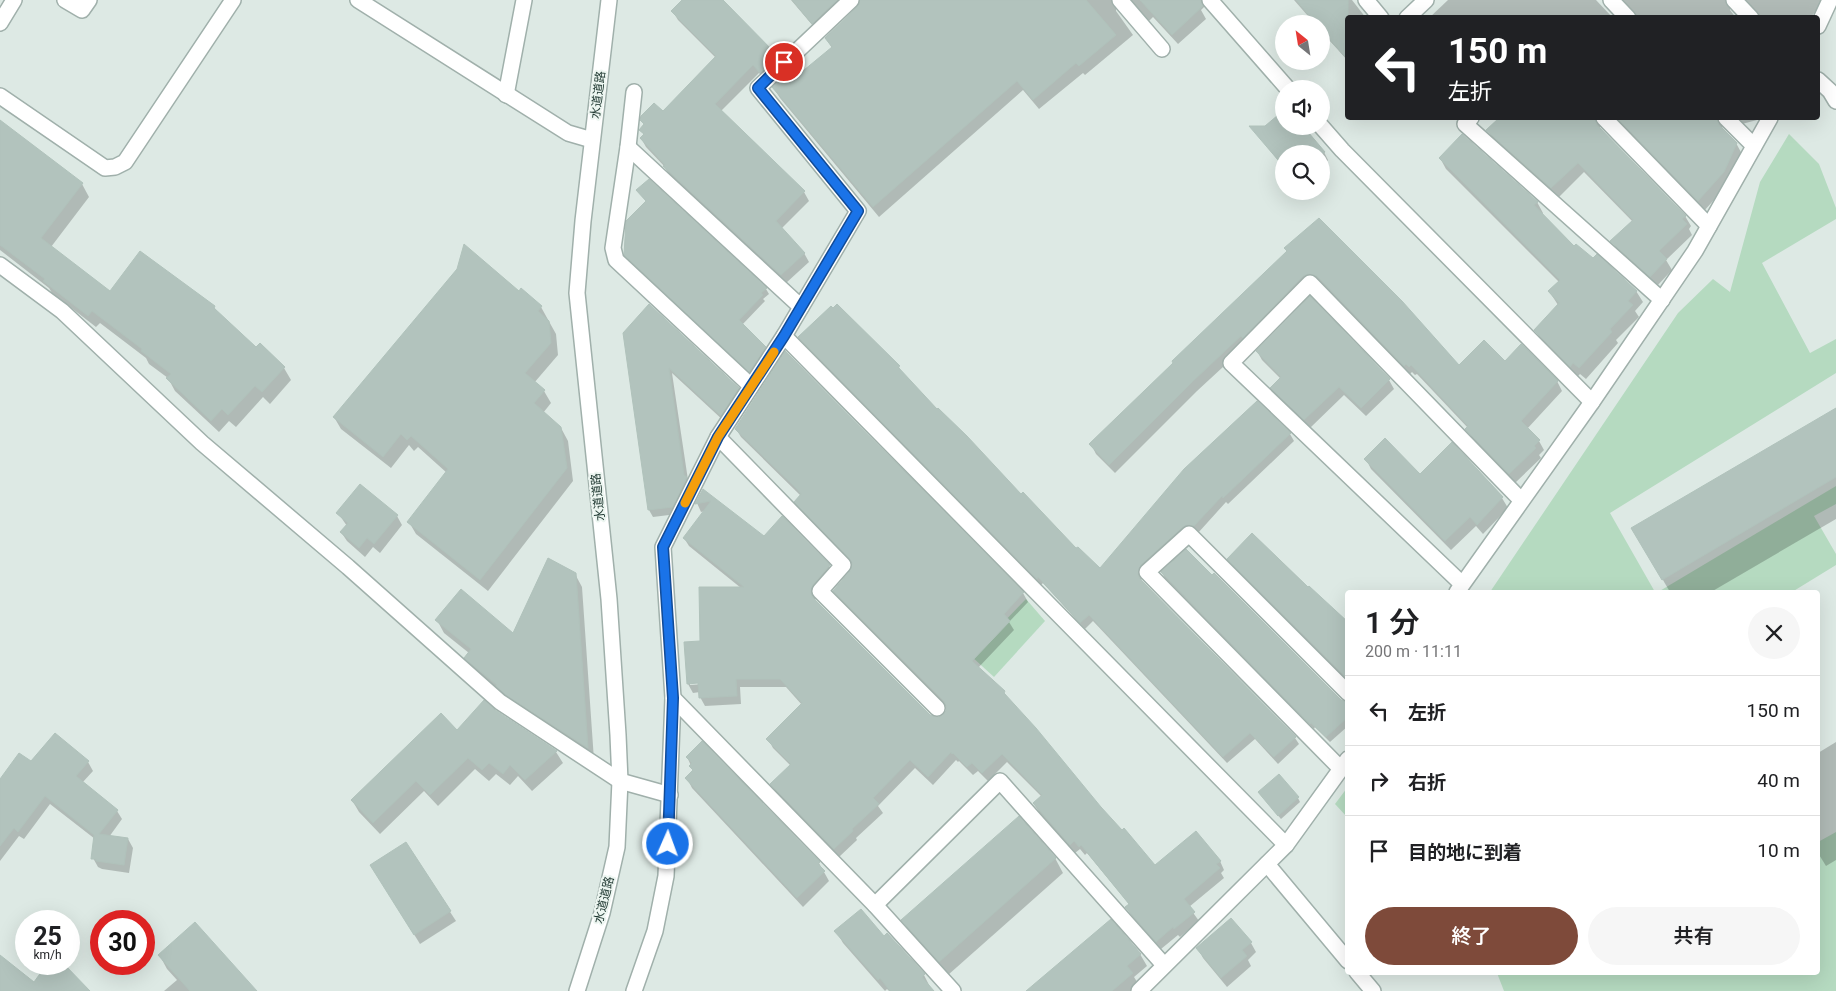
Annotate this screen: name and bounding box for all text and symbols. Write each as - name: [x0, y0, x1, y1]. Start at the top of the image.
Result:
- north arrow: [1275, 15, 1330, 70]
- map controls: [1275, 15, 1330, 200]
- text: 150 m: [1448, 31, 1547, 72]
- icon: left: [1365, 35, 1430, 100]
- pin: [763, 41, 805, 83]
- icon: arrive: [770, 48, 798, 76]
- street label: 水道道路: [588, 70, 608, 120]
- text: 左折: [1448, 79, 1492, 104]
- button: sound: [1275, 80, 1330, 135]
- button: search: [1275, 145, 1330, 200]
- street label: 水道道路: [589, 472, 607, 522]
- text: 1 分: [1365, 605, 1420, 640]
- button: close: [1748, 607, 1800, 659]
- text: 200 m · 11:11: [1365, 642, 1462, 661]
- icon: left: [1365, 697, 1393, 725]
- text: 150 m: [1747, 699, 1800, 722]
- text: 左折: [1408, 701, 1446, 724]
- icon: right: [1365, 767, 1393, 795]
- text: 40 m: [1757, 769, 1800, 792]
- text: 右折: [1408, 771, 1446, 794]
- position arrow: [641, 817, 693, 869]
- icon: arrive: [1365, 837, 1393, 865]
- text: 10 m: [1757, 839, 1800, 862]
- text: 目的地に到着: [1408, 841, 1522, 864]
- street label: 水道道路: [591, 875, 617, 925]
- button: 終了: [1365, 907, 1578, 965]
- button: 共有: [1588, 907, 1800, 965]
- speed limit sign: 30: [90, 910, 155, 975]
- text: 25: [33, 922, 62, 951]
- text: km/h: [33, 948, 62, 962]

